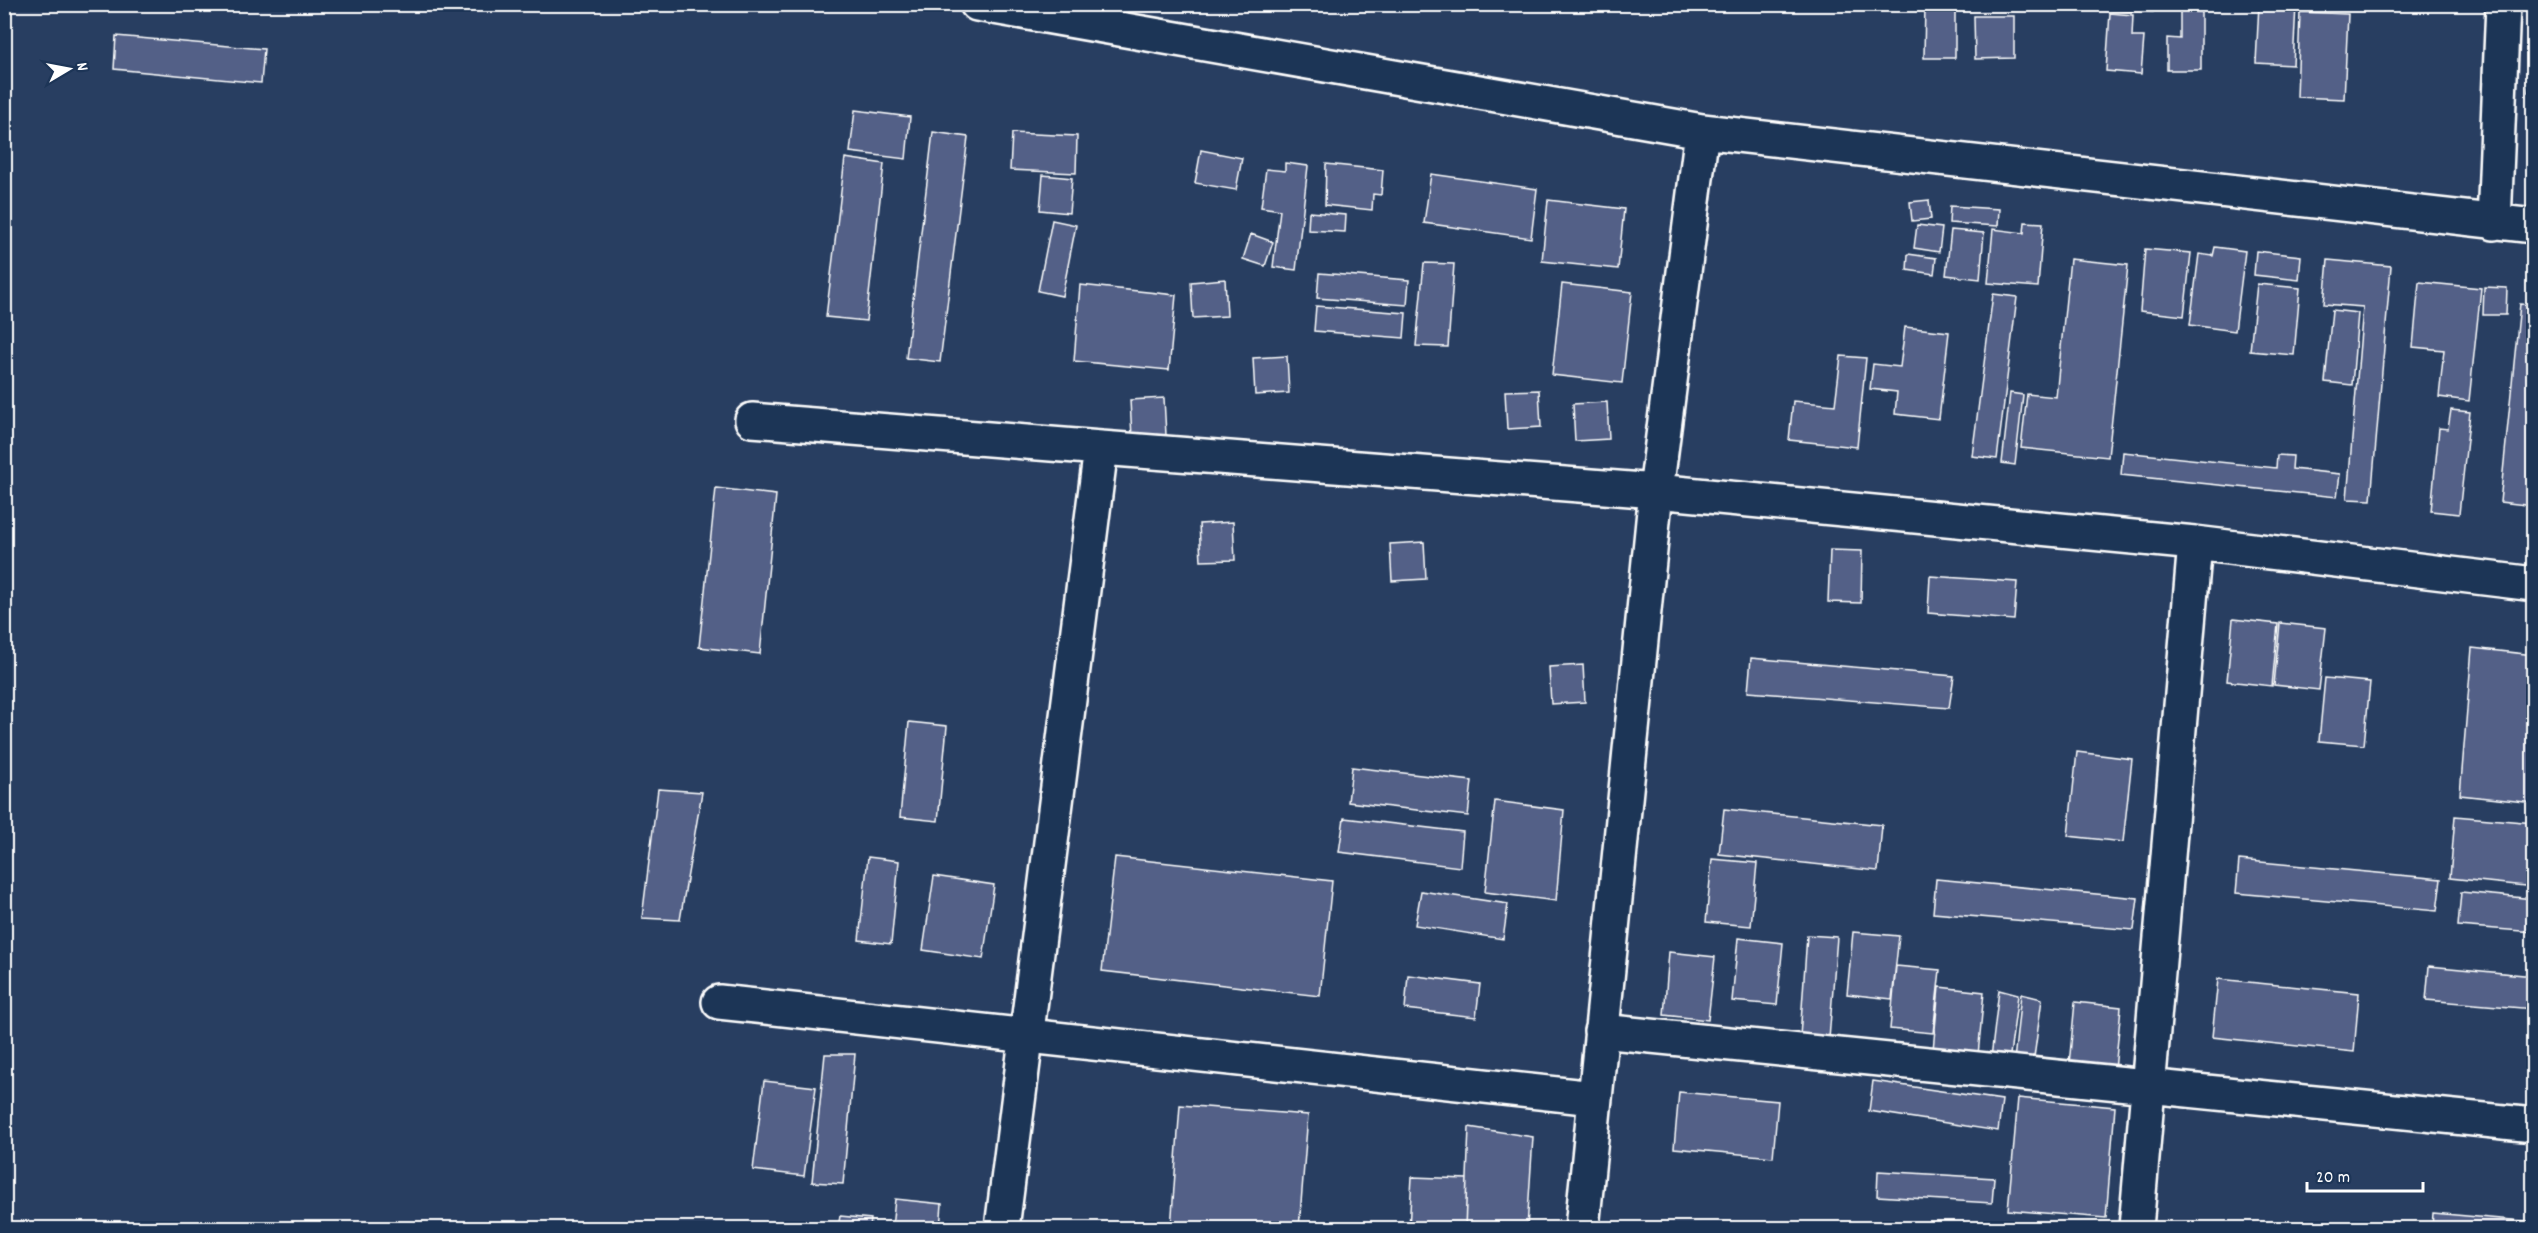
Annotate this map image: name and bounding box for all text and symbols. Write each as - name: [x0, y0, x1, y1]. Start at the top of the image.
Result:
- north arrow: [39, 39, 99, 99]
- text: N: [69, 61, 93, 73]
- scale bar: [2307, 1155, 2422, 1193]
- text: 20 m: [2316, 1166, 2350, 1191]

